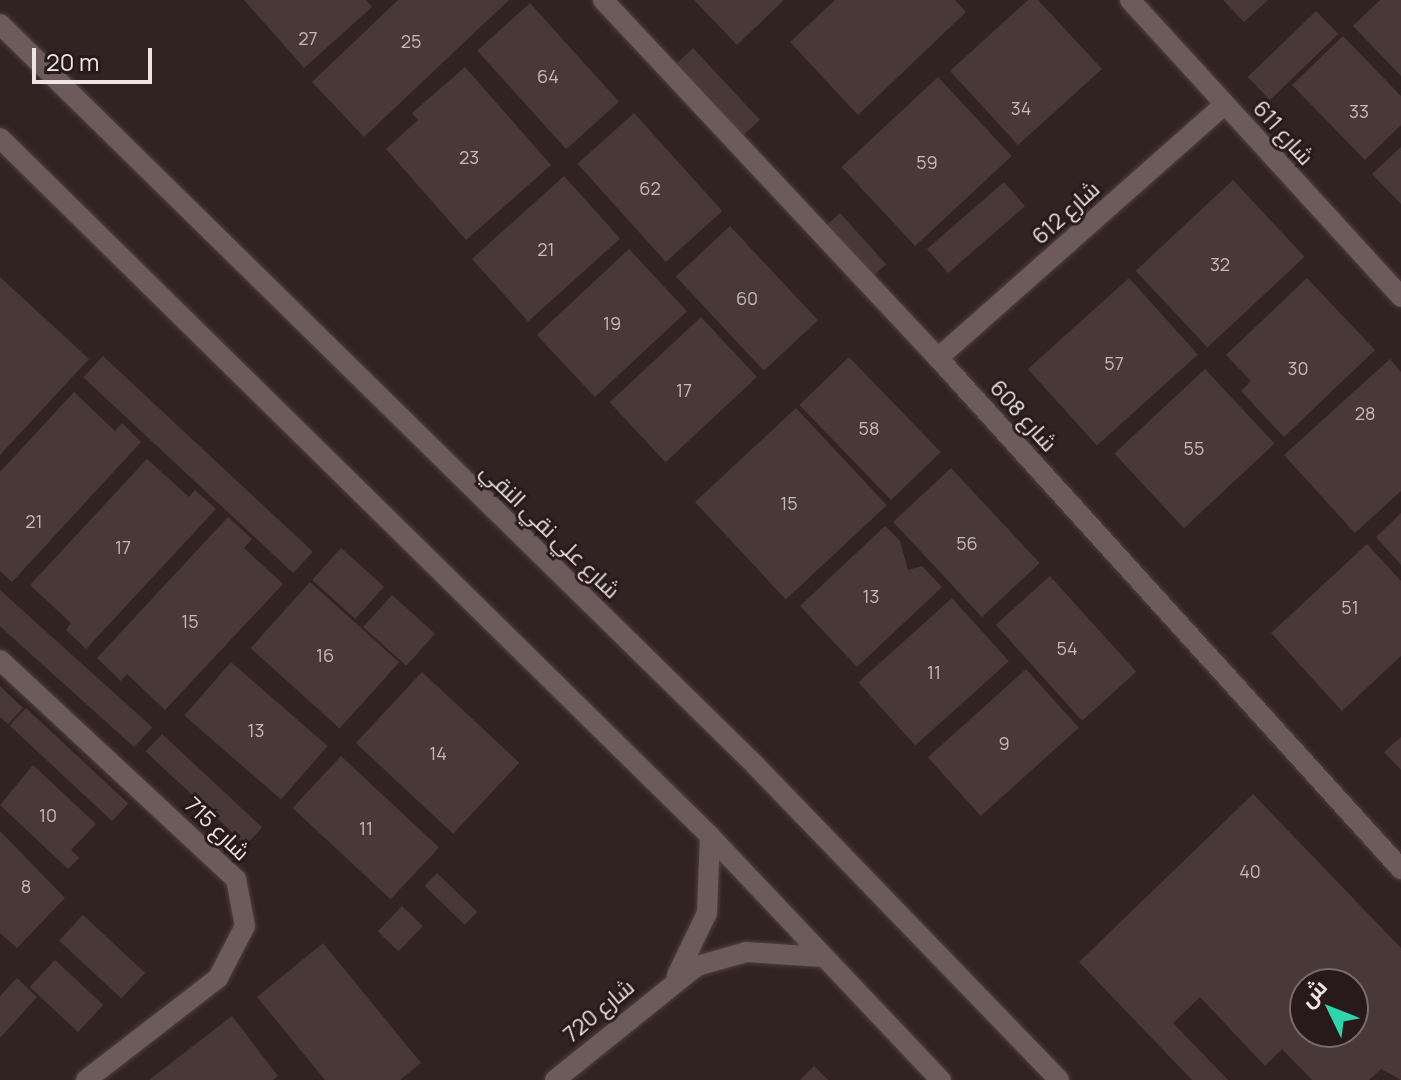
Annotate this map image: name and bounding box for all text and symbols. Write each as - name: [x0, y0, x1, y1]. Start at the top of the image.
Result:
- house number: 27: [298, 27, 318, 49]
- house number: 25: [401, 30, 421, 52]
- scale bar: [36, 32, 156, 82]
- text: 20 m: [46, 45, 99, 78]
- house number: 64: [537, 65, 559, 87]
- street label: شارع 611: [1247, 95, 1319, 171]
- house number: 34: [1011, 97, 1031, 119]
- house number: 33: [1349, 100, 1369, 122]
- house number: 23: [459, 146, 479, 168]
- house number: 59: [916, 151, 938, 173]
- street label: شارع 612: [1027, 176, 1105, 250]
- house number: 62: [639, 177, 661, 199]
- house number: 21: [537, 238, 555, 260]
- house number: 32: [1210, 253, 1230, 275]
- house number: 60: [736, 287, 758, 309]
- house number: 19: [603, 312, 621, 334]
- house number: 57: [1104, 352, 1124, 374]
- house number: 30: [1288, 357, 1308, 379]
- street label: شارع 608: [984, 375, 1062, 457]
- house number: 17: [676, 379, 692, 401]
- house number: 28: [1355, 402, 1375, 424]
- house number: 58: [859, 417, 879, 439]
- house number: 55: [1184, 437, 1204, 459]
- street label: شارع علي نقي النقي: [475, 458, 625, 604]
- house number: 15: [780, 492, 798, 514]
- house number: 21: [25, 510, 43, 532]
- house number: 56: [956, 532, 978, 554]
- house number: 17: [115, 536, 131, 558]
- house number: 13: [863, 585, 879, 607]
- house number: 51: [1341, 596, 1359, 618]
- house number: 15: [181, 610, 199, 632]
- house number: 54: [1056, 637, 1078, 659]
- house number: 16: [316, 644, 334, 666]
- house number: 11: [927, 661, 941, 683]
- house number: 13: [248, 719, 264, 741]
- house number: 9: [998, 732, 1010, 754]
- house number: 14: [429, 742, 447, 764]
- street label: شارع 715: [179, 792, 255, 866]
- house number: 10: [39, 804, 57, 826]
- house number: 11: [359, 817, 373, 839]
- house number: 40: [1239, 860, 1261, 882]
- house number: 8: [21, 875, 31, 897]
- north arrow: [1289, 968, 1369, 1048]
- text: ش: [1292, 972, 1334, 1014]
- street label: شارع 720: [558, 974, 640, 1048]

